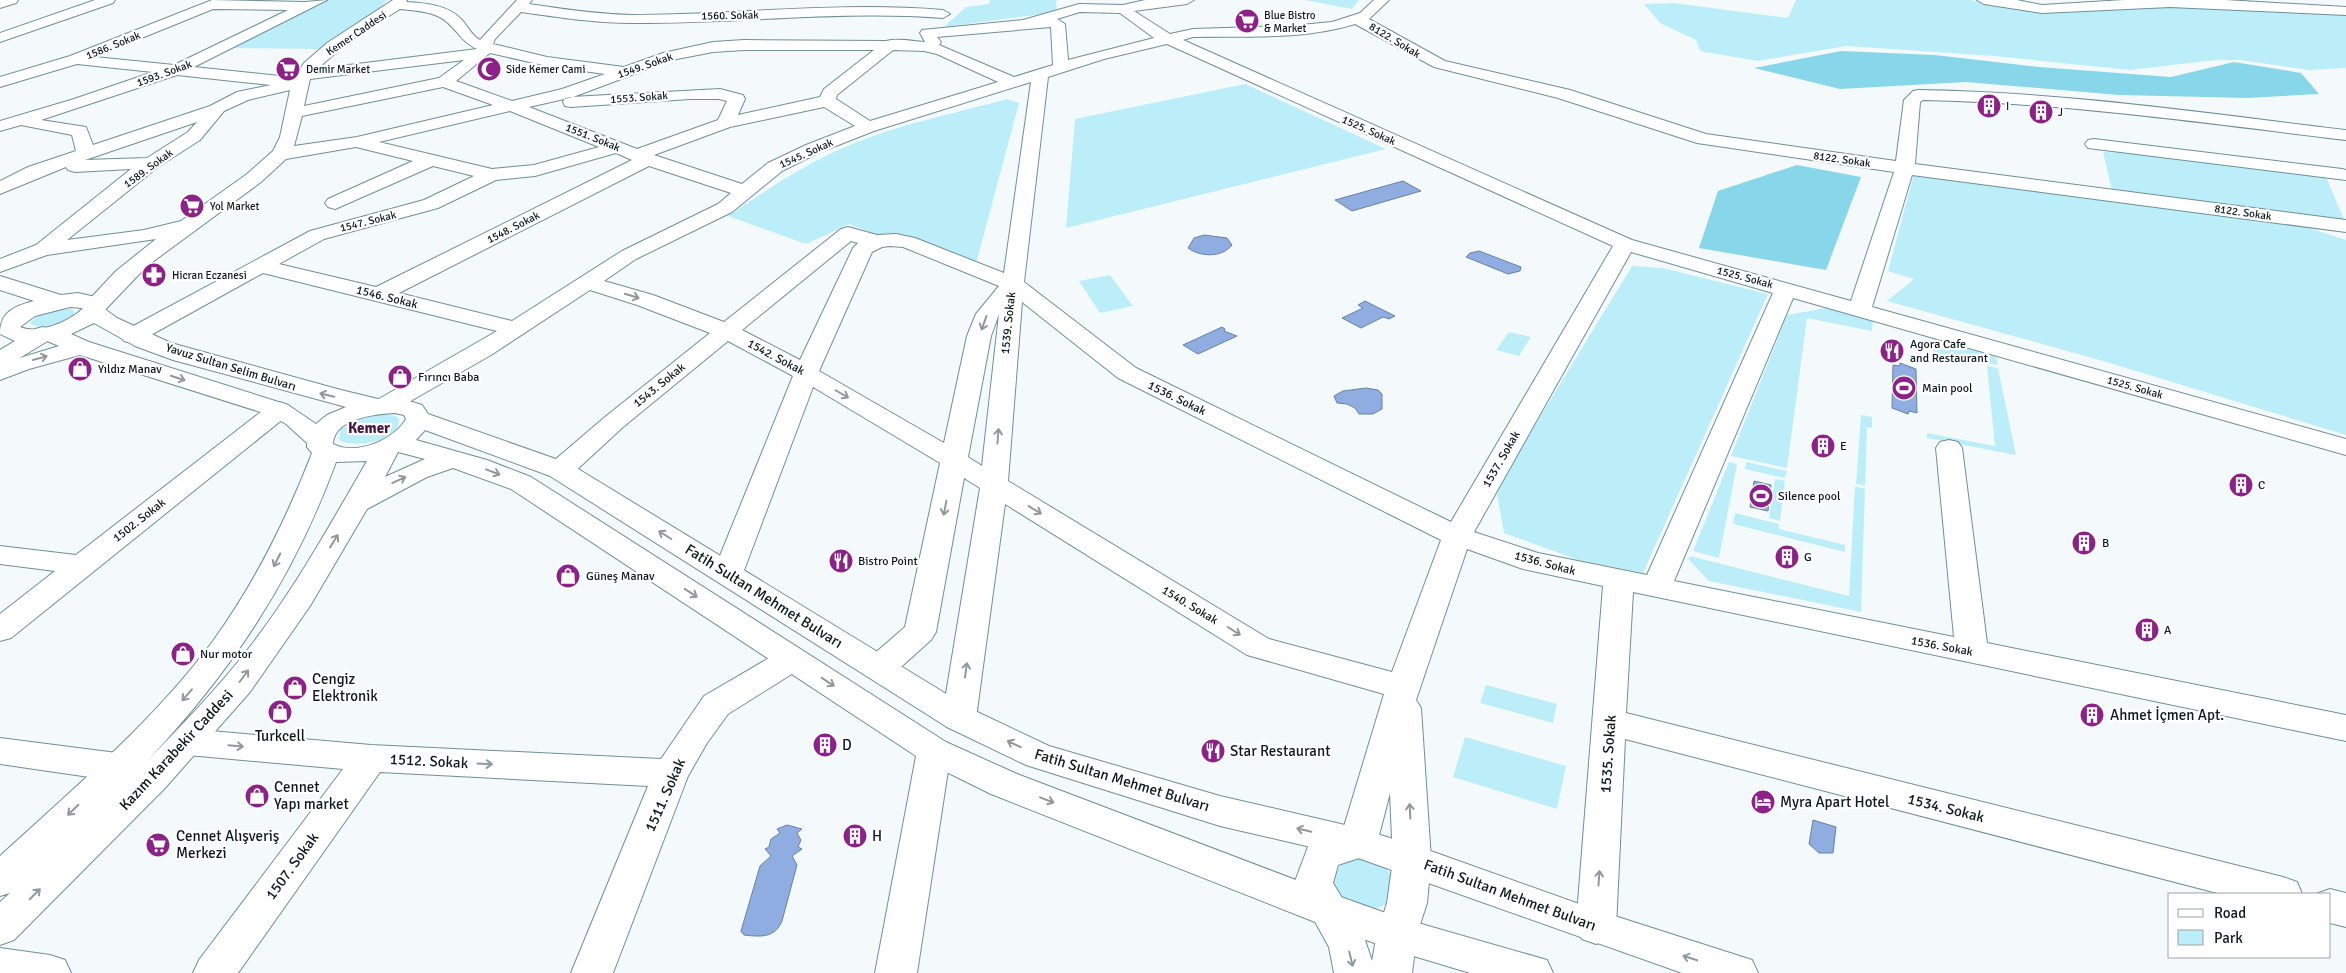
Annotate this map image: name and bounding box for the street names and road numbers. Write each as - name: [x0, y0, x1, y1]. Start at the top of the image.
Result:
- street label: 1560. Sokak: [701, 8, 759, 23]
- street label: Kemer Caddesi: [324, 9, 389, 58]
- street label: 8122. Sokak: [1367, 20, 1423, 61]
- street label: 1586. Sokak: [84, 28, 143, 62]
- street label: 1549. Sokak: [616, 50, 675, 81]
- street label: 1593. Sokak: [135, 57, 194, 89]
- street label: 1553. Sokak: [610, 89, 669, 106]
- street label: 1525. Sokak: [1340, 113, 1398, 148]
- street label: 1551. Sokak: [564, 121, 622, 154]
- street label: 1545. Sokak: [777, 136, 836, 171]
- street label: 1589. Sokak: [121, 146, 176, 191]
- street label: 8122. Sokak: [1813, 149, 1872, 170]
- street label: 8122. Sokak: [2214, 202, 2273, 223]
- street label: 1547. Sokak: [339, 208, 398, 235]
- street label: 1548. Sokak: [485, 208, 542, 246]
- street label: 1525. Sokak: [1715, 264, 1775, 291]
- street label: 1546. Sokak: [355, 283, 419, 312]
- street label: 1539. Sokak: [998, 291, 1019, 355]
- street label: 1542. Sokak: [745, 336, 807, 379]
- street label: Yavuz Sultan Selim Bulvarı: [164, 340, 298, 394]
- street label: 1543. Sokak: [630, 360, 688, 411]
- street label: 1525. Sokak: [2105, 373, 2165, 402]
- street label: 1536. Sokak: [1145, 378, 1208, 419]
- street label: 1537. Sokak: [1479, 428, 1524, 490]
- street label: 1502. Sokak: [110, 495, 169, 546]
- street label: Fatih Sultan Mehmet Bulvarı: [682, 540, 846, 652]
- street label: 1536. Sokak: [1513, 548, 1577, 579]
- street label: 1540. Sokak: [1159, 583, 1220, 628]
- street label: 1536. Sokak: [1910, 633, 1974, 660]
- street label: Kazım Karabekir Caddesi: [115, 686, 237, 814]
- street label: 1535. Sokak: [1596, 714, 1620, 794]
- street label: Fatih Sultan Mehmet Bulvarı: [1032, 745, 1212, 815]
- street label: 1512. Sokak: [389, 750, 469, 772]
- street label: 1511. Sokak: [641, 755, 689, 834]
- street label: 1534. Sokak: [1906, 790, 1987, 826]
- street label: 1507. Sokak: [262, 829, 323, 903]
- street label: Fatih Sultan Mehmet Bulvarı: [1421, 855, 1599, 935]

